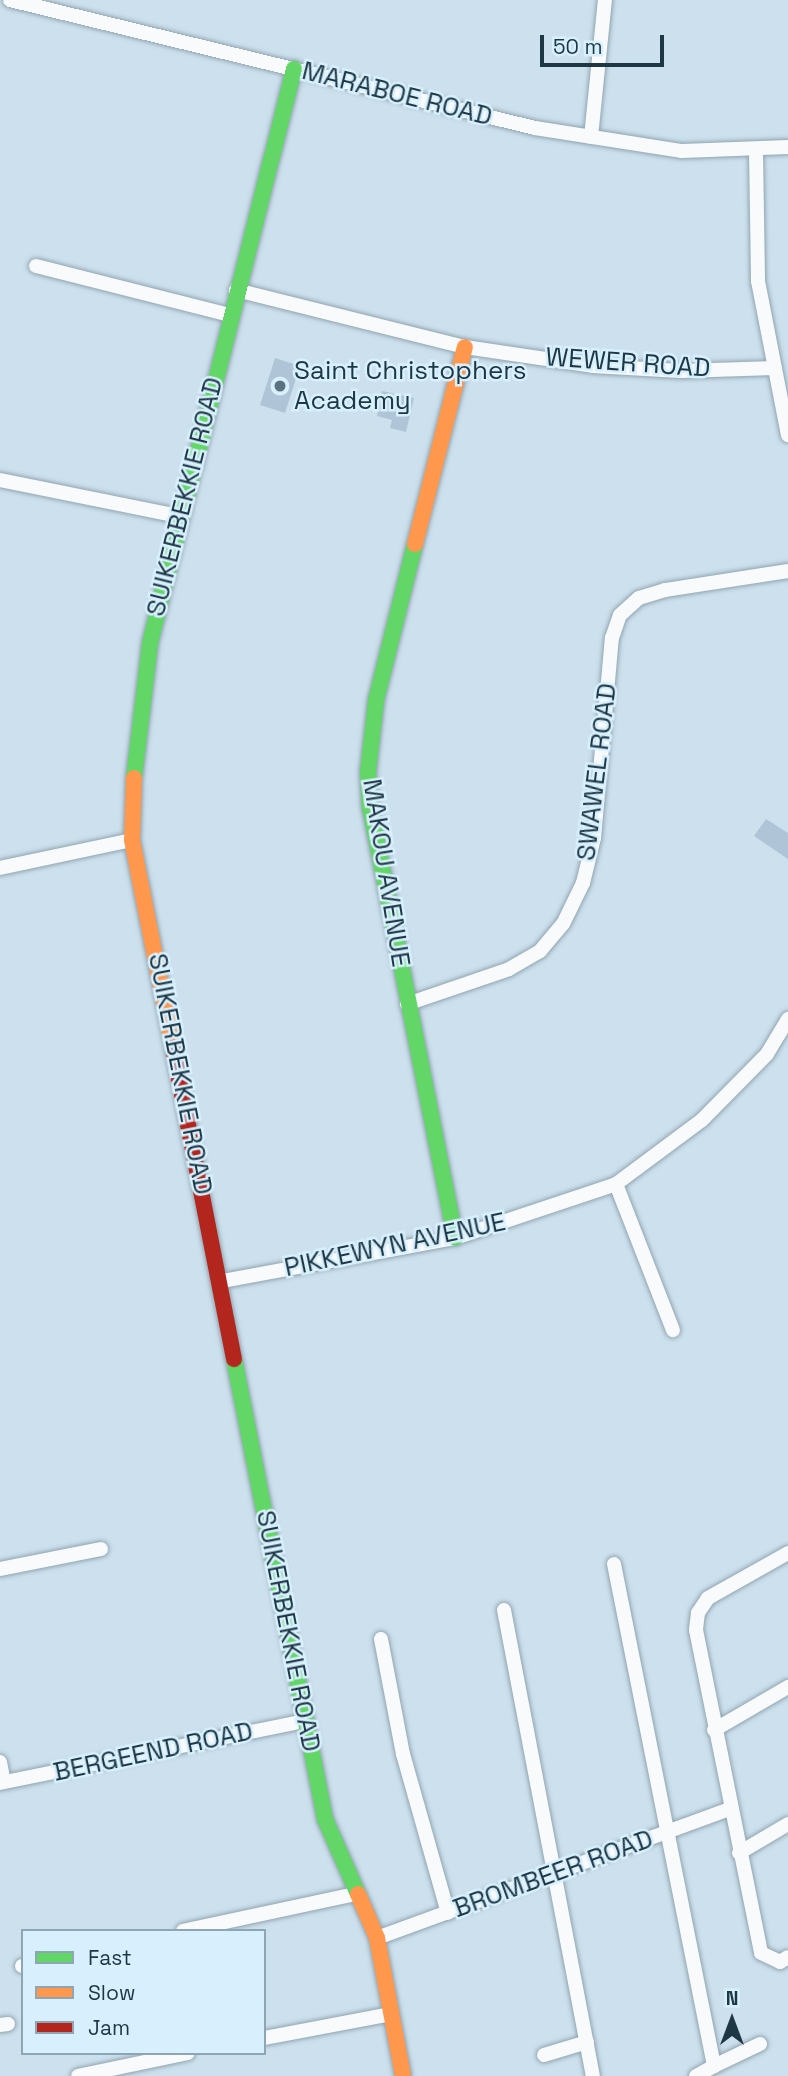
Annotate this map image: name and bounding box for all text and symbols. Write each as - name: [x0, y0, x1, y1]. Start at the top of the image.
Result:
- scale bar: [543, 21, 667, 65]
- text: 50 m: [553, 33, 603, 60]
- street label: MARABOE ROAD: [299, 55, 495, 133]
- street label: WEWER ROAD: [545, 342, 711, 384]
- place label: Saint Christophers Academy: [294, 355, 527, 416]
- street label: SUIKERBEKKIE ROAD: [140, 374, 230, 620]
- marker: Saint Christophers Academy: [272, 378, 288, 394]
- street label: SWAWEL ROAD: [571, 681, 623, 863]
- street label: MAKOU AVENUE: [356, 777, 416, 969]
- street label: SUIKERBEKKIE ROAD: [141, 951, 219, 1197]
- street label: PIKKEWYN AVENUE: [281, 1206, 509, 1284]
- street label: SUIKERBEKKIE ROAD: [249, 1508, 327, 1754]
- street label: BERGEEND ROAD: [50, 1716, 256, 1788]
- street label: BROMBEER ROAD: [449, 1823, 657, 1925]
- legend: [21, 1929, 266, 2055]
- text: Fast: [88, 1944, 132, 1971]
- text: Slow: [88, 1979, 136, 2006]
- north arrow: [697, 1985, 767, 2055]
- text: N: [726, 1986, 738, 2011]
- text: Jam: [88, 2014, 130, 2041]

